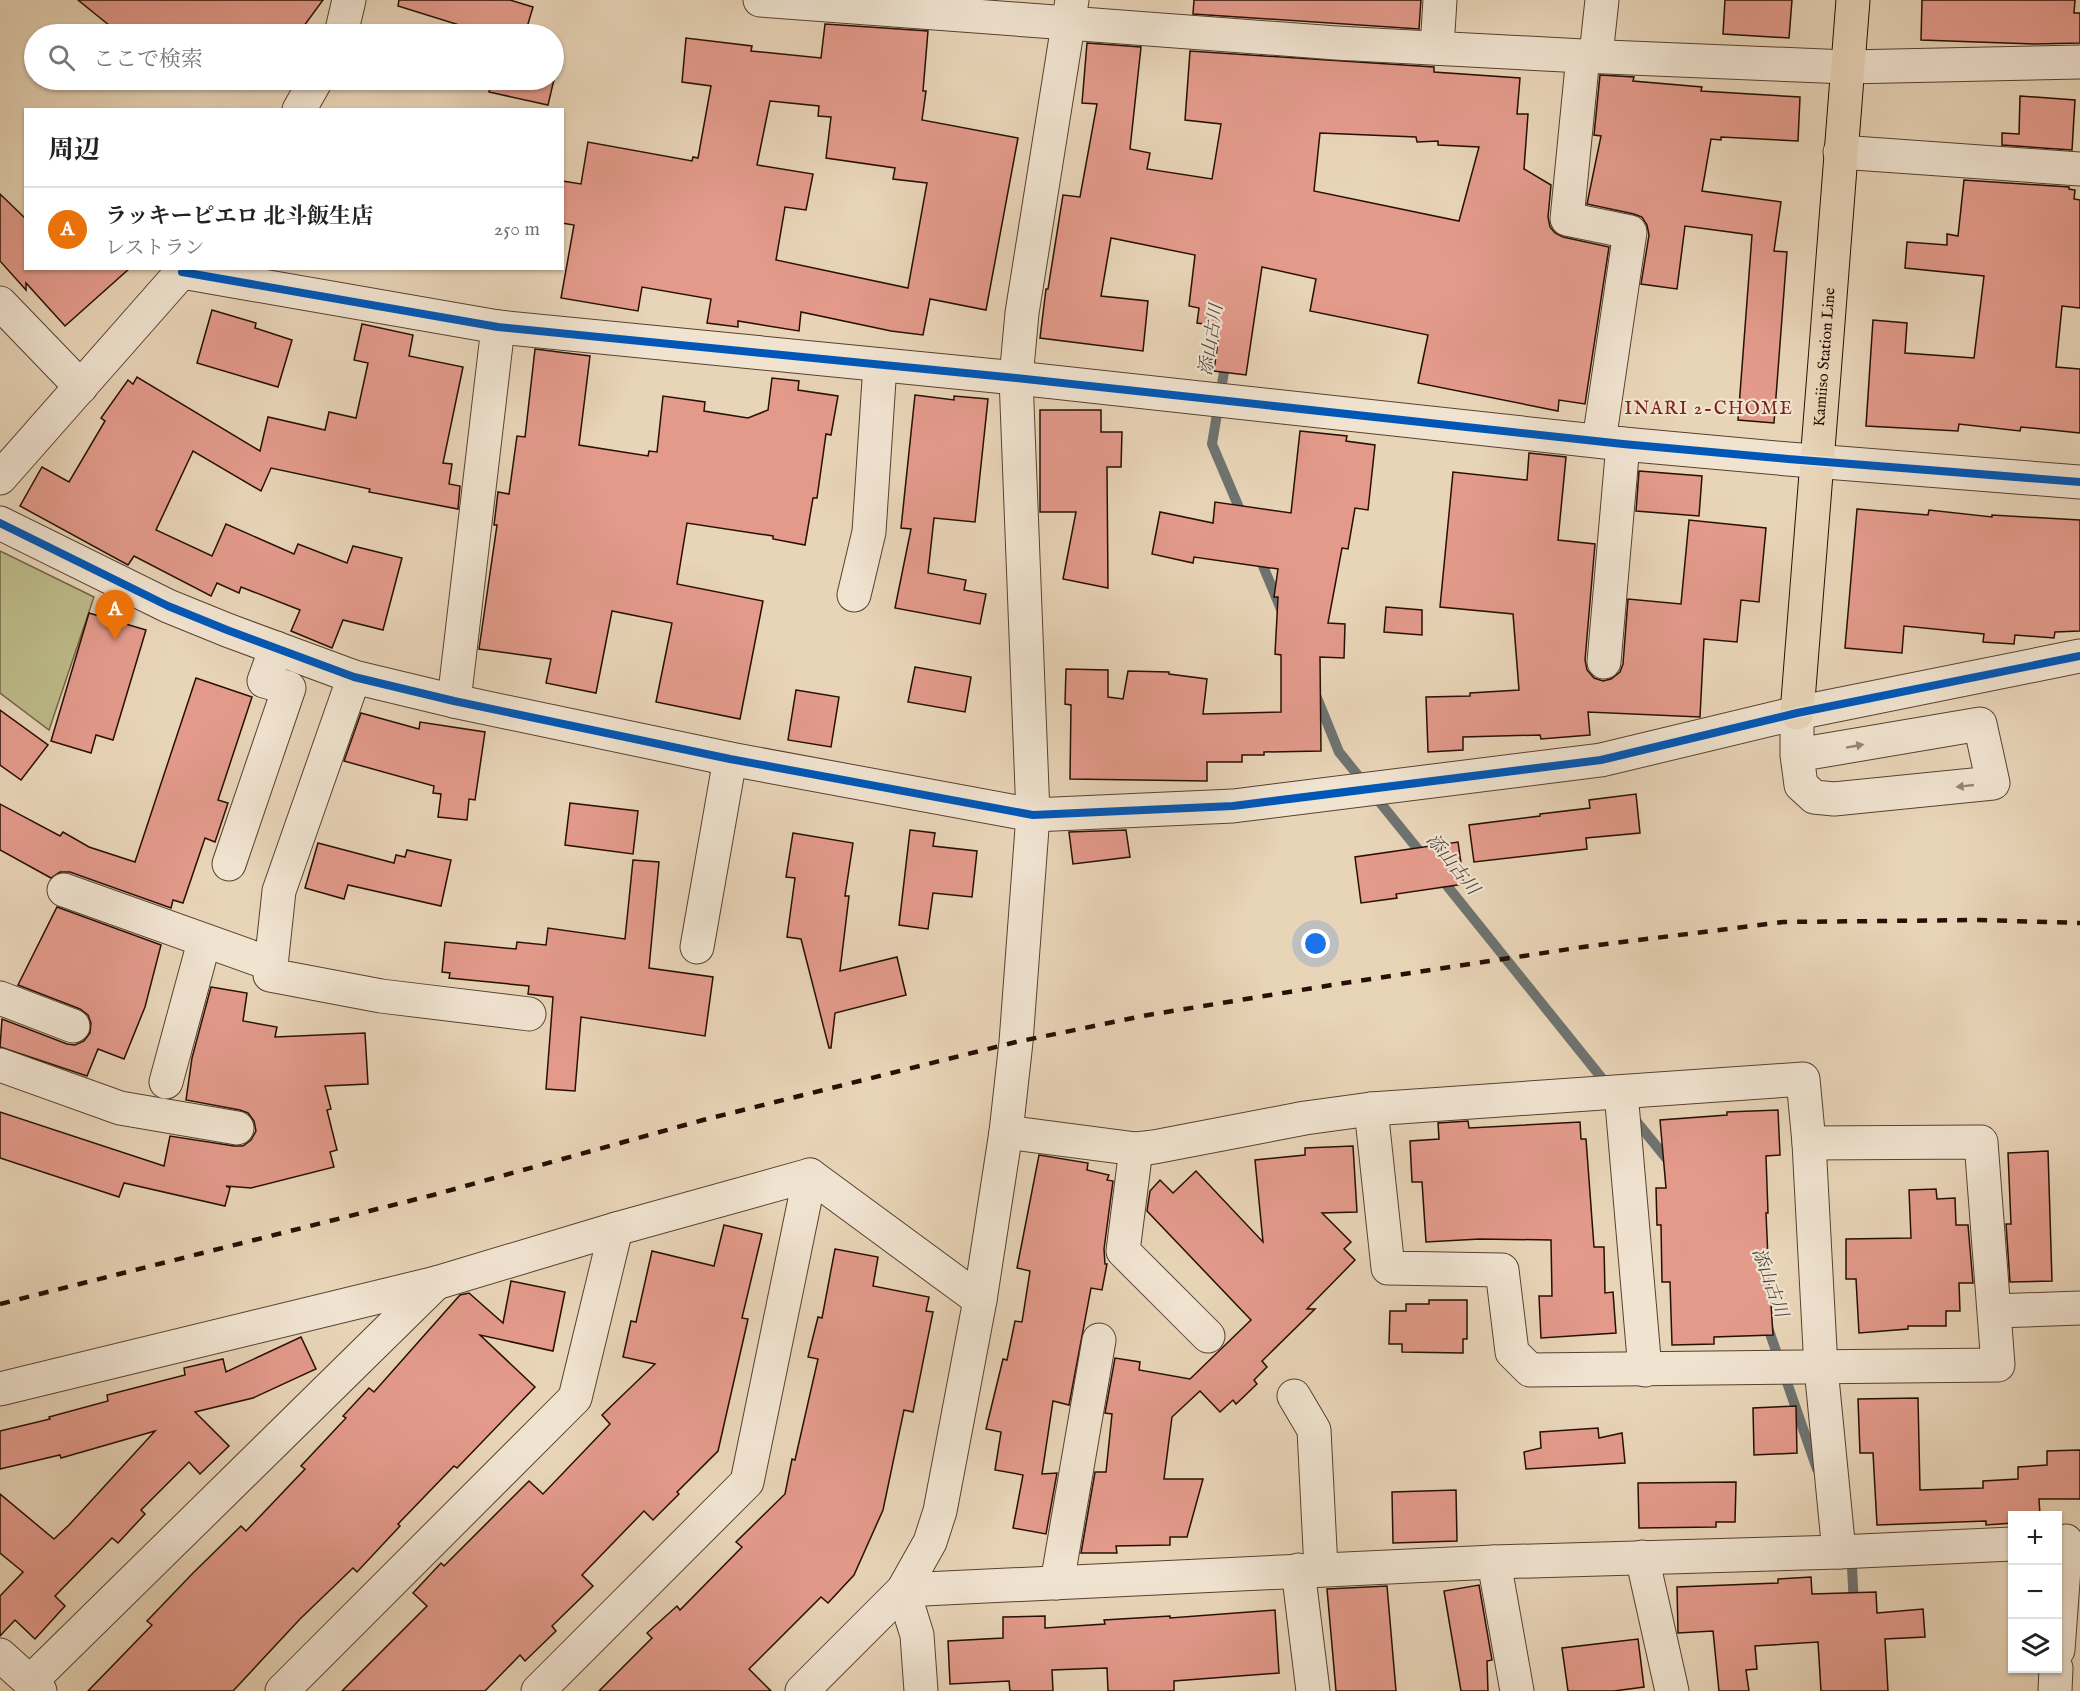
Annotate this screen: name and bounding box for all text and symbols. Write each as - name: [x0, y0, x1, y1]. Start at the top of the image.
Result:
- search box: [24, 24, 564, 90]
- icon: search: [45, 41, 78, 74]
- text: ここで検索: [93, 46, 203, 74]
- text: 周辺: [48, 134, 100, 167]
- text: ラッキーピエロ 北斗飯生店: [105, 203, 373, 231]
- text: A: [61, 217, 74, 242]
- text: 250 m: [494, 217, 540, 242]
- text: レストラン: [105, 236, 204, 261]
- street label: Kamiiso Station Line: [1810, 287, 1841, 427]
- water label: 添山古川: [1195, 301, 1229, 377]
- district label: INARI 2-CHOME: [1624, 398, 1794, 421]
- pin: A: [96, 590, 134, 640]
- one-way arrow: [1845, 741, 1864, 750]
- one-way arrow: [1956, 781, 1975, 791]
- water label: 添山古川: [1420, 830, 1485, 902]
- your location: [1301, 929, 1330, 958]
- water label: 添山古川: [1746, 1245, 1793, 1323]
- map controls: [2008, 1511, 2062, 1673]
- button: +: [2008, 1511, 2062, 1565]
- button: −: [2008, 1565, 2062, 1619]
- button: layers: [2008, 1619, 2062, 1673]

